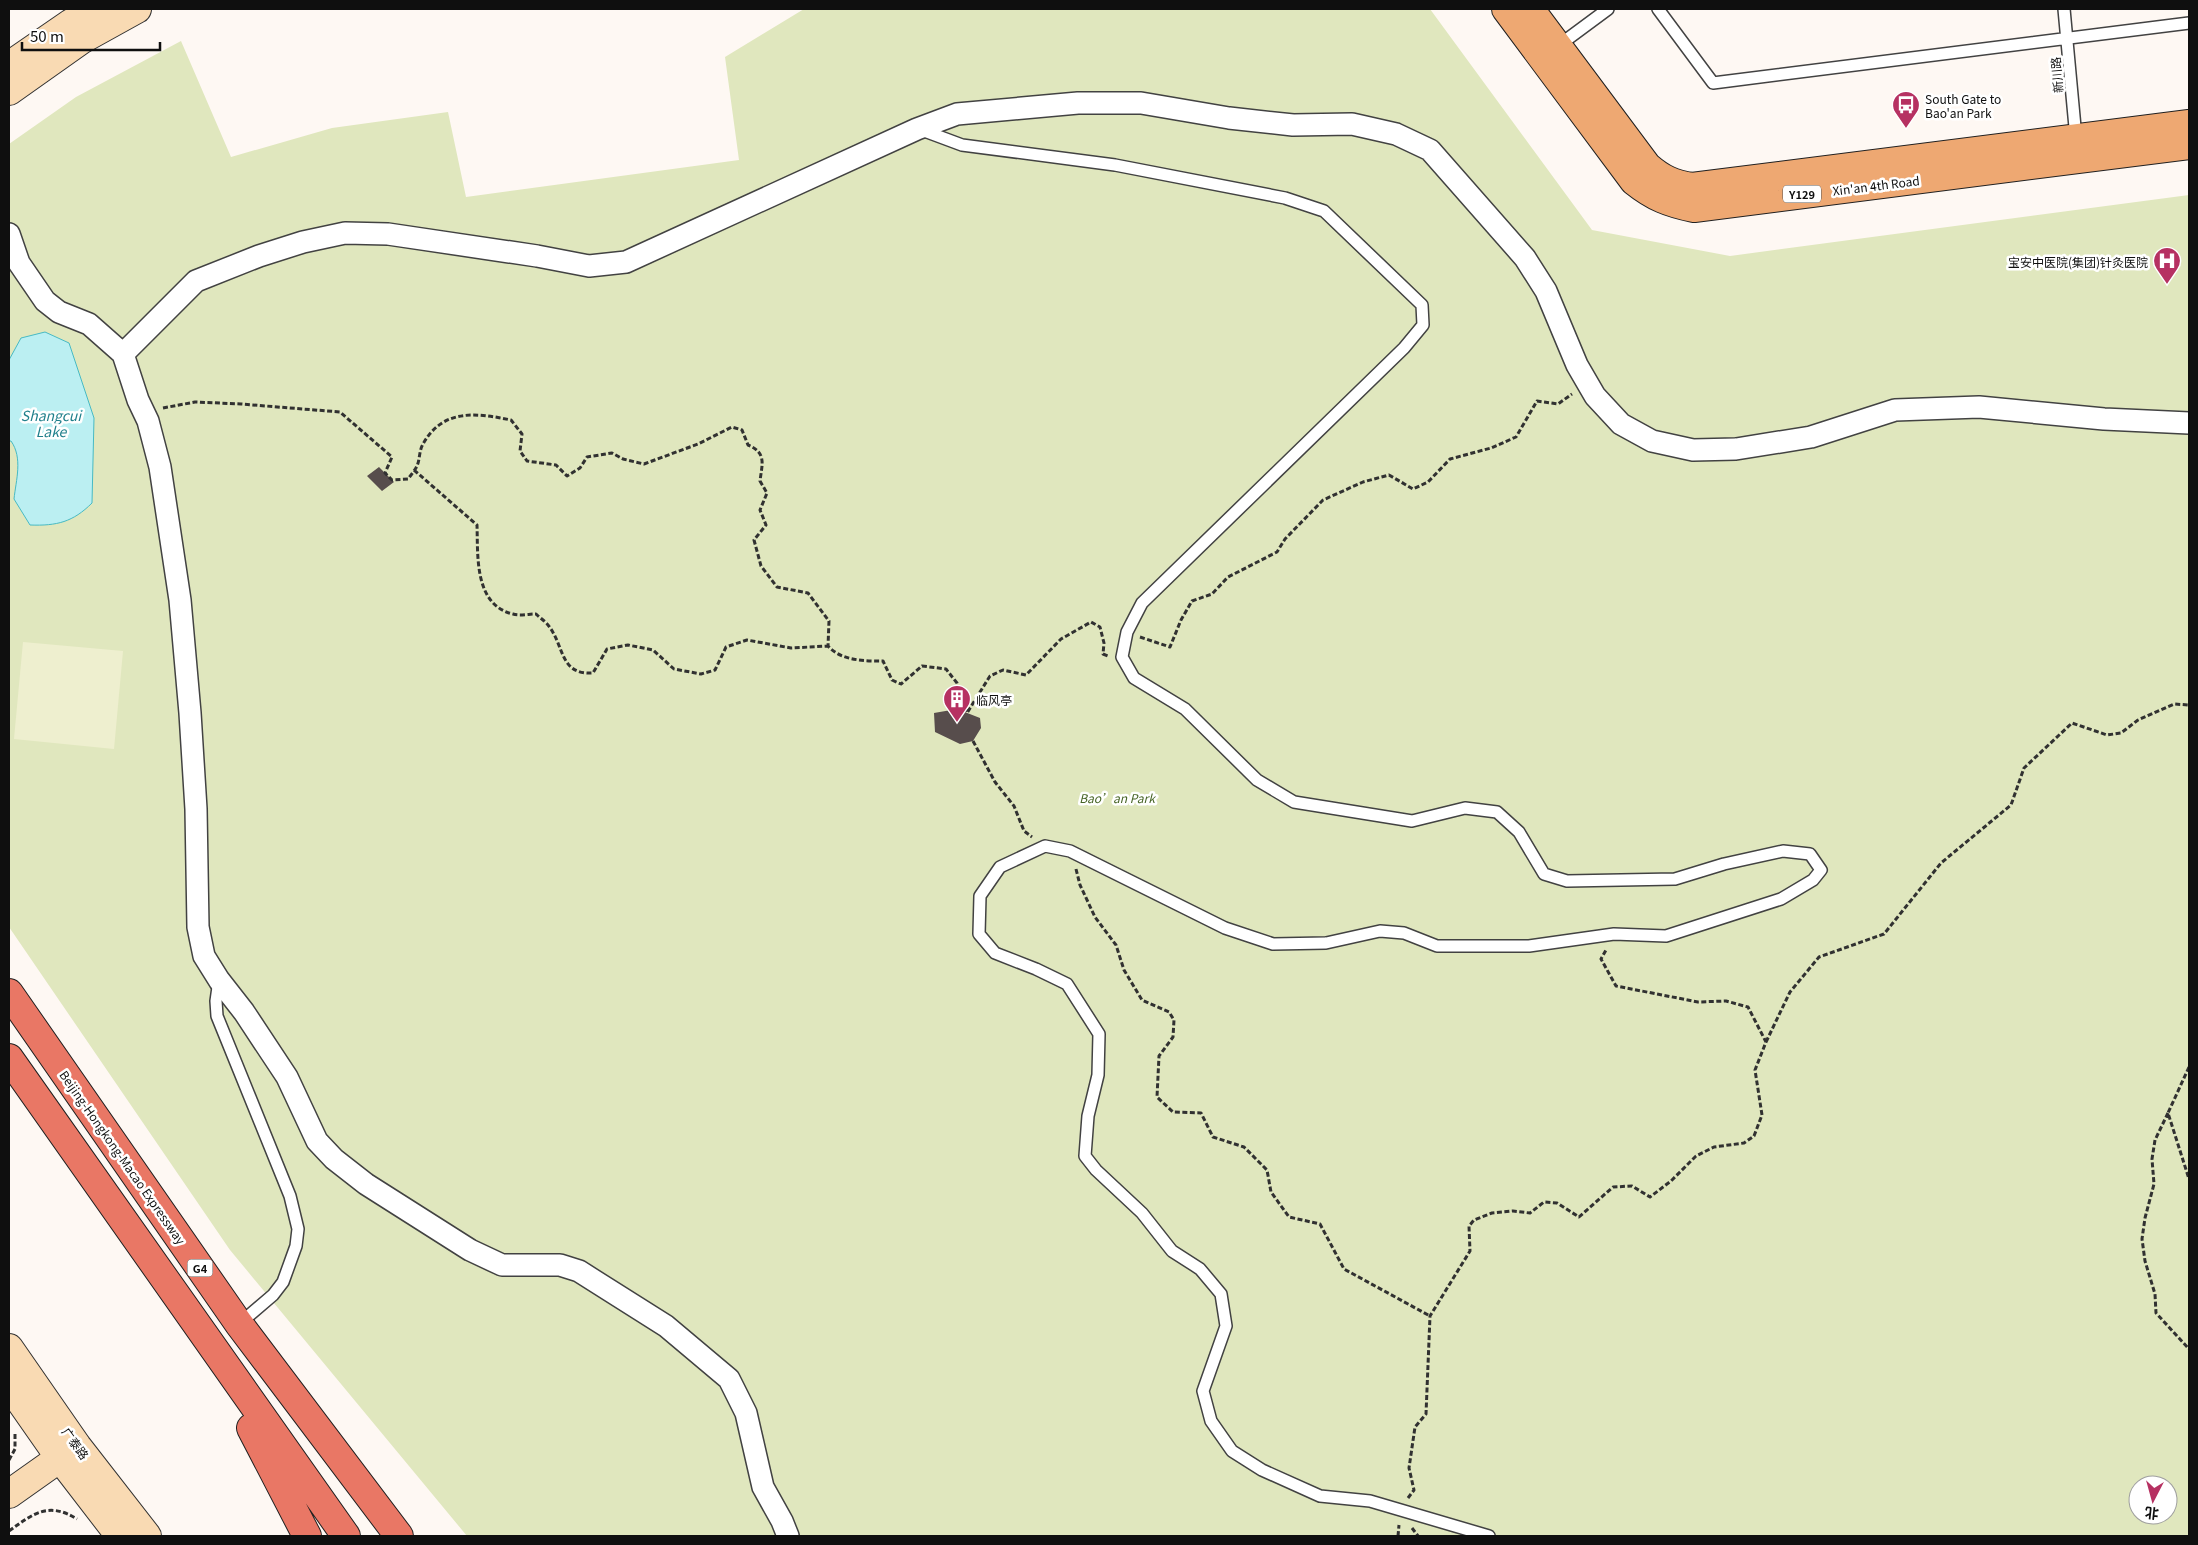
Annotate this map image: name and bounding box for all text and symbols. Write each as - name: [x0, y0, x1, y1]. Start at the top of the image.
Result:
- scale bar: [22, 20, 160, 52]
- text: 50 m: [30, 25, 64, 46]
- street label: 新川路: [2046, 56, 2066, 94]
- bus stop icon: South Gate to Bao'an Park: [1891, 90, 1921, 129]
- place label: South Gate to Bao'an Park: [1925, 90, 2001, 121]
- street label: Xin'an 4th Road: [1832, 171, 1920, 199]
- road number: Y129: [1783, 185, 1821, 202]
- hospital icon: 宝安中医院(集团)针灸医院: [2152, 246, 2182, 285]
- place label: 宝安中医院(集团)针灸医院: [2008, 253, 2148, 270]
- water label: Shangcui Lake: [21, 405, 83, 441]
- building icon: 临风亭: [942, 684, 972, 723]
- place label: 临风亭: [976, 691, 1012, 708]
- park label: Bao’an Park: [1079, 789, 1156, 806]
- street label: Beijing-Hongkong-Macao Expressway: [56, 1067, 190, 1248]
- road number: G4: [188, 1260, 212, 1276]
- street label: 广泰路: [59, 1423, 93, 1463]
- north arrow: [2128, 1475, 2178, 1525]
- text: 北: [2144, 1503, 2160, 1525]

